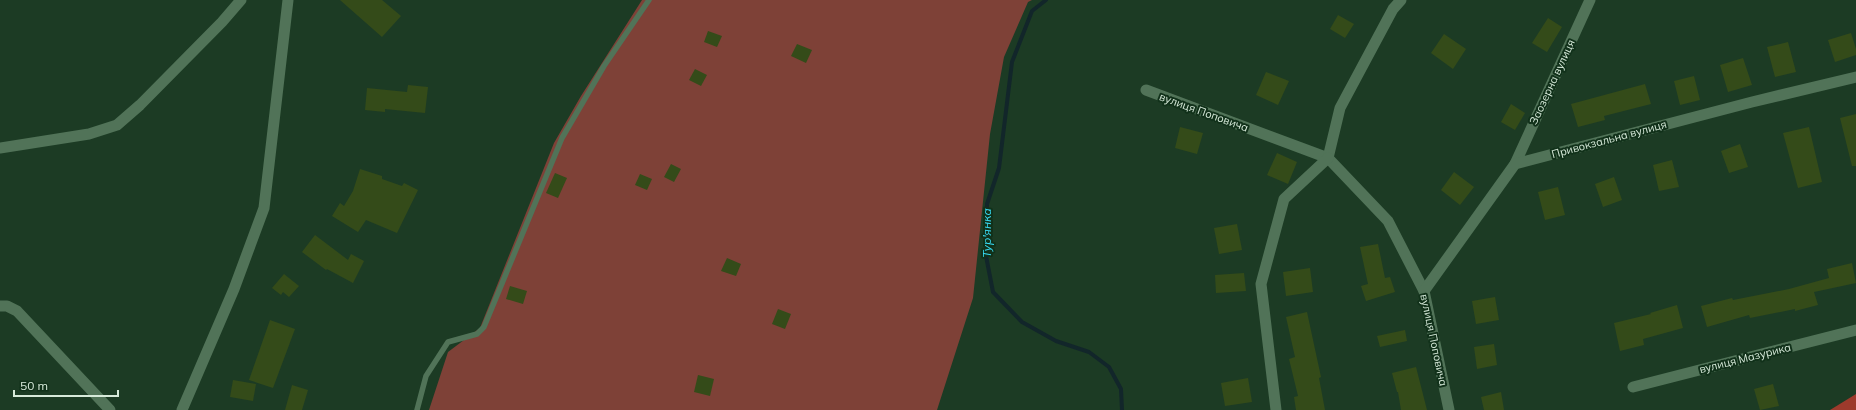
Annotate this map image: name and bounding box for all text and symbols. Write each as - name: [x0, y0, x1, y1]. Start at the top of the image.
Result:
- street label: Заозерна вулиця: [1526, 37, 1578, 127]
- street label: вулиця Поповича: [1158, 89, 1250, 135]
- street label: Привокзальна вулиця: [1550, 117, 1668, 161]
- water label: Тур'янка: [979, 208, 994, 258]
- street label: вулиця Поповича: [1417, 293, 1451, 387]
- street label: вулиця Мазурика: [1698, 340, 1792, 376]
- scale bar: [14, 372, 118, 398]
- text: 50 m: [20, 378, 48, 393]

